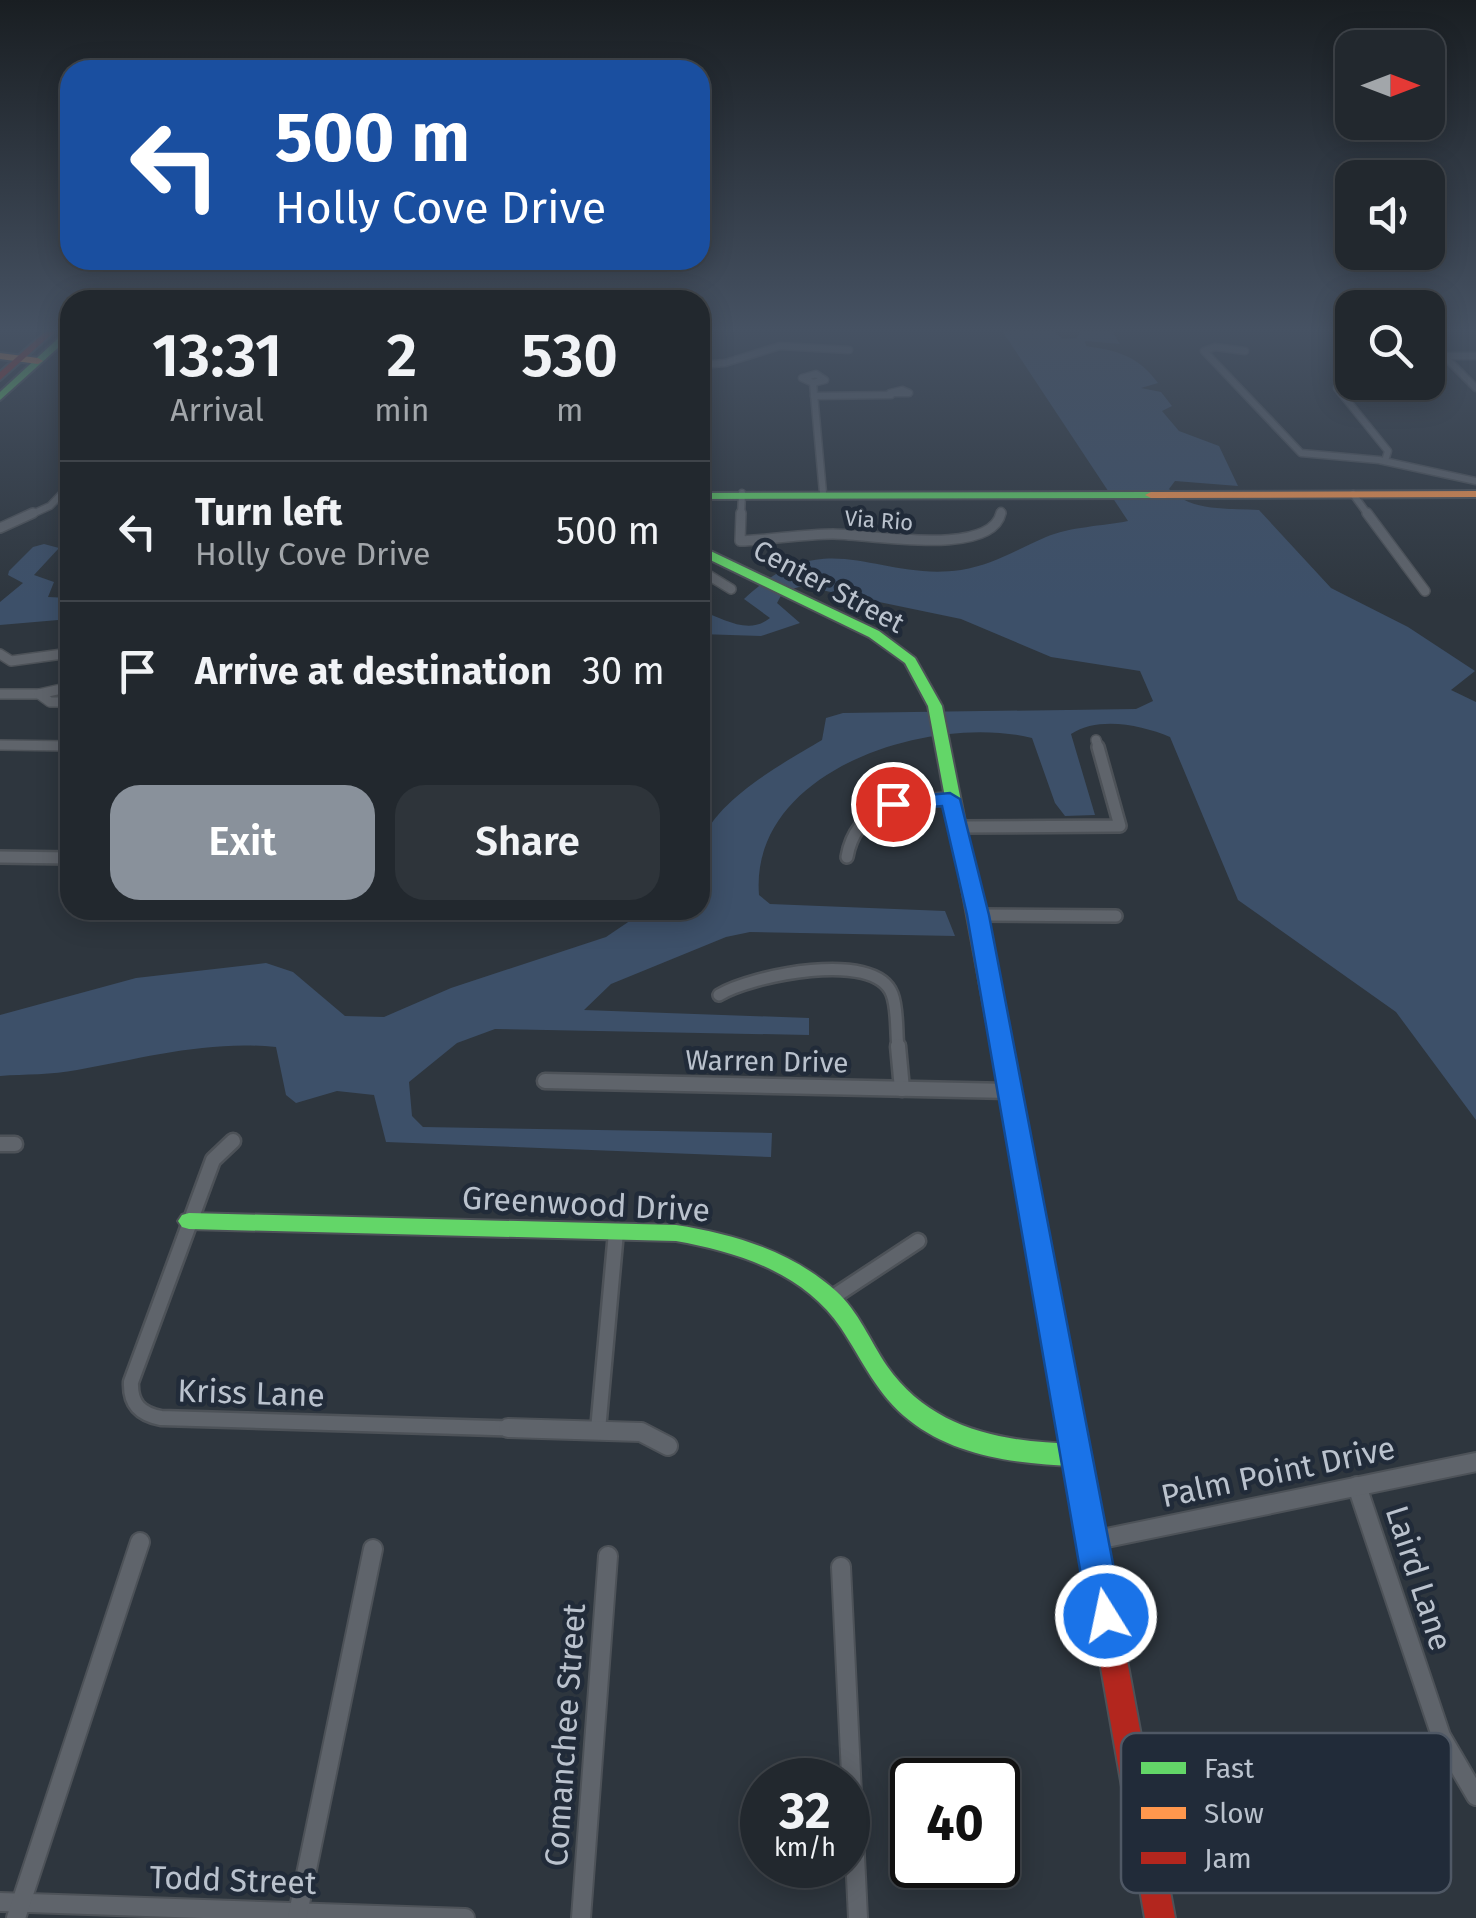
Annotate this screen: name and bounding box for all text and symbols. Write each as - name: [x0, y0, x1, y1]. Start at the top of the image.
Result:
- north arrow: [1335, 30, 1445, 140]
- map controls: [1335, 30, 1445, 400]
- text: 500 m: [275, 96, 470, 180]
- icon: left: [110, 100, 240, 230]
- button: sound: [1335, 160, 1445, 270]
- text: Holly Cove Drive: [275, 181, 606, 235]
- button: search: [1335, 290, 1445, 400]
- text: 13:31: [152, 320, 282, 392]
- text: 2: [386, 320, 417, 392]
- text: 530: [521, 320, 618, 392]
- text: Arrival: [170, 391, 264, 429]
- text: min: [374, 391, 429, 429]
- text: m: [556, 391, 583, 429]
- text: Turn left: [195, 489, 342, 535]
- icon: left: [110, 504, 165, 559]
- street label: Via Rio: [844, 505, 914, 536]
- text: 500 m: [556, 508, 660, 554]
- street label: Center Street: [748, 533, 911, 640]
- text: Holly Cove Drive: [195, 535, 431, 573]
- icon: arrive: [110, 644, 165, 699]
- text: Arrive at destination: [195, 648, 552, 694]
- text: 30 m: [582, 648, 665, 694]
- pin: [851, 762, 936, 847]
- icon: arrive: [866, 777, 921, 832]
- button: Exit: [110, 785, 375, 900]
- button: Share: [395, 785, 660, 900]
- street label: Warren Drive: [685, 1044, 849, 1079]
- street label: Greenwood Drive: [461, 1179, 711, 1229]
- street label: Kriss Lane: [177, 1371, 325, 1415]
- street label: Palm Point Drive: [1157, 1429, 1399, 1515]
- street label: Laird Lane: [1378, 1501, 1460, 1655]
- position arrow: [1054, 1564, 1158, 1668]
- street label: Comanchee Street: [537, 1602, 593, 1868]
- legend: [1121, 1733, 1451, 1893]
- text: Fast: [1204, 1752, 1255, 1785]
- speed limit sign: 40: [890, 1758, 1020, 1888]
- text: 32: [779, 1781, 831, 1841]
- text: Slow: [1204, 1797, 1264, 1830]
- text: km/h: [774, 1833, 836, 1863]
- text: Jam: [1204, 1842, 1252, 1875]
- street label: Todd Street: [149, 1858, 318, 1902]

